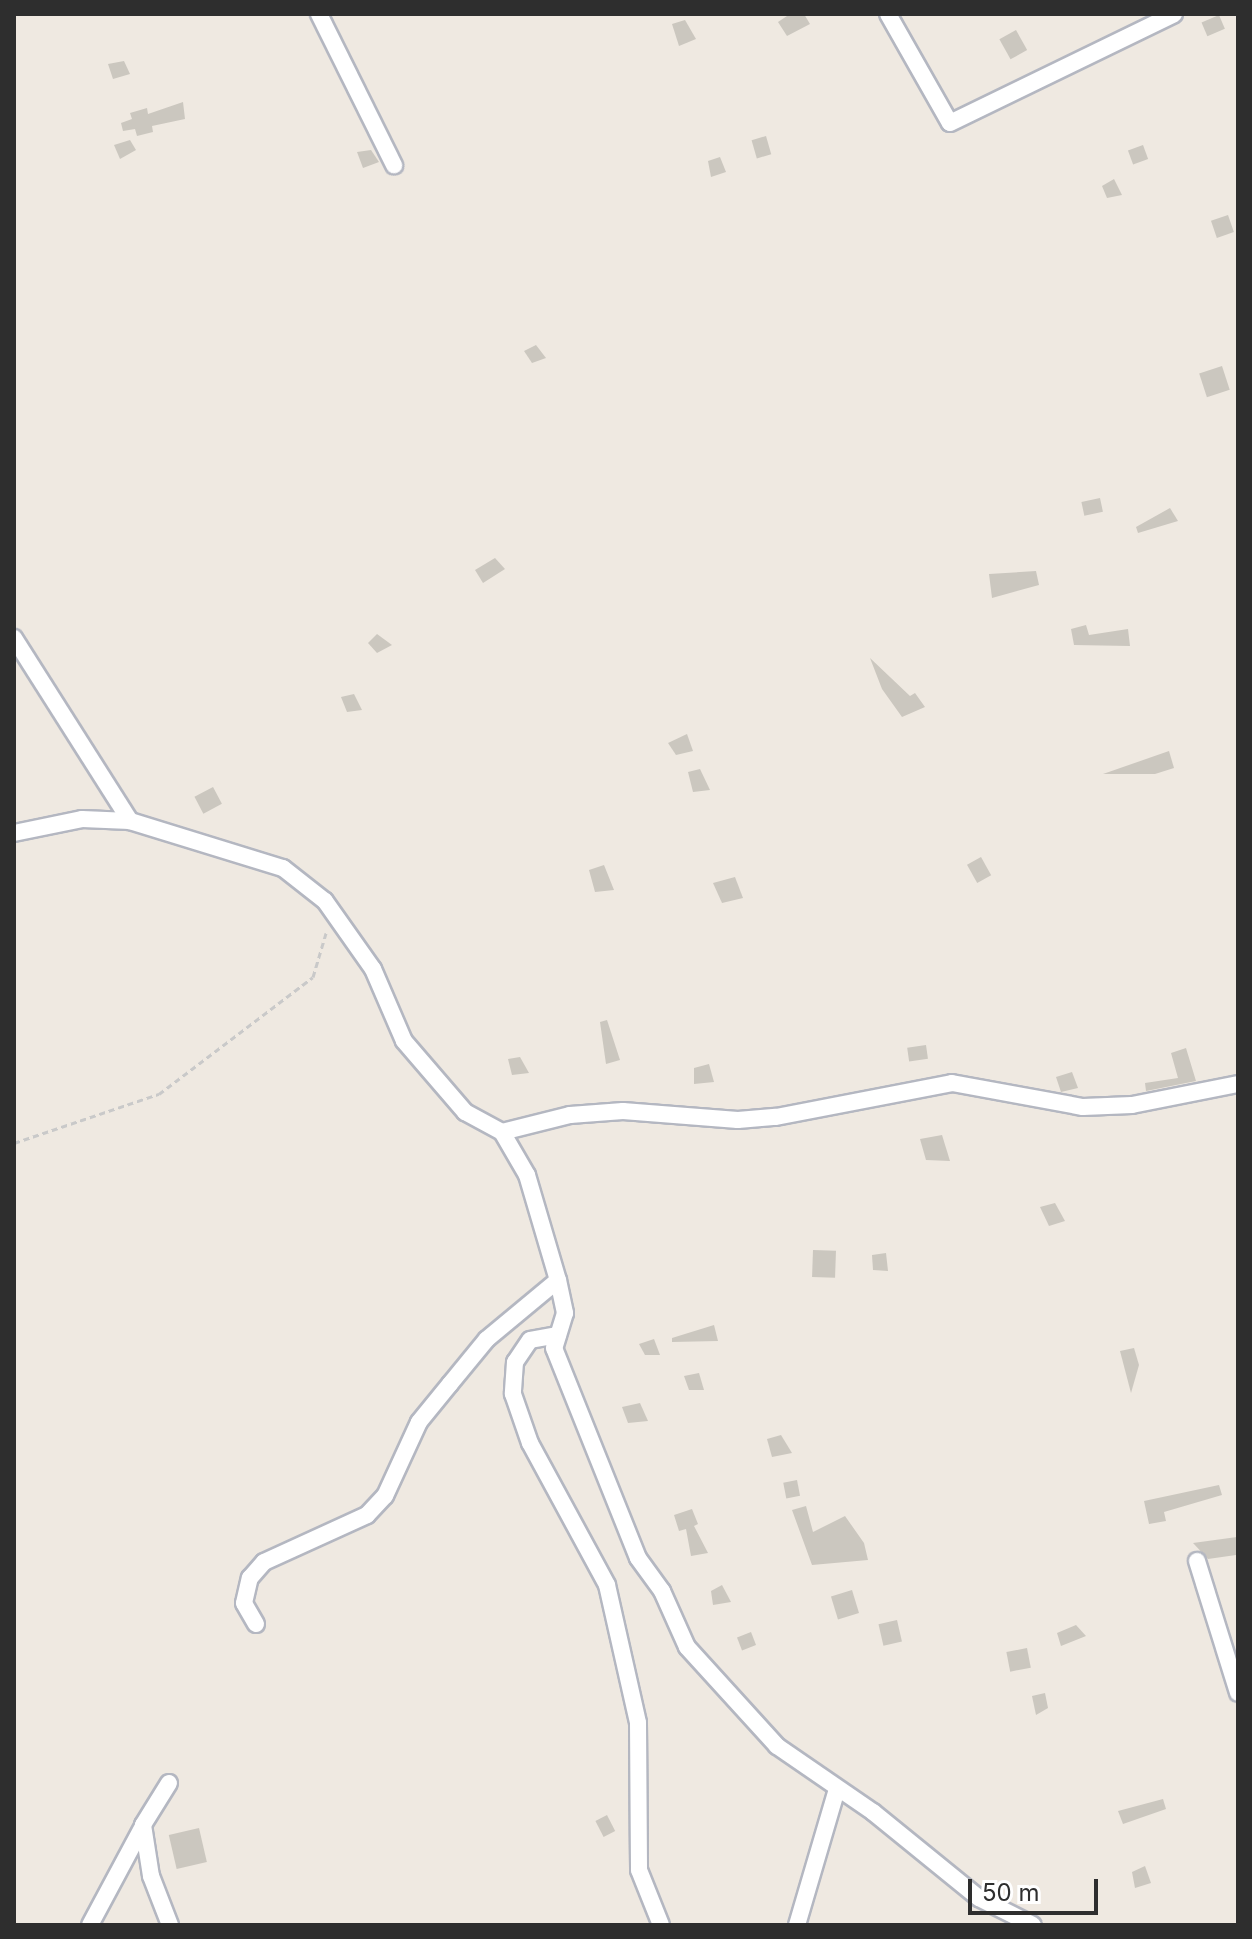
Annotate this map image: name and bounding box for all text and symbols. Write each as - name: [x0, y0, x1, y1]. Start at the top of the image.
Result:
- scale bar: [972, 1863, 1102, 1913]
- text: 50 m: [982, 1878, 1040, 1907]

